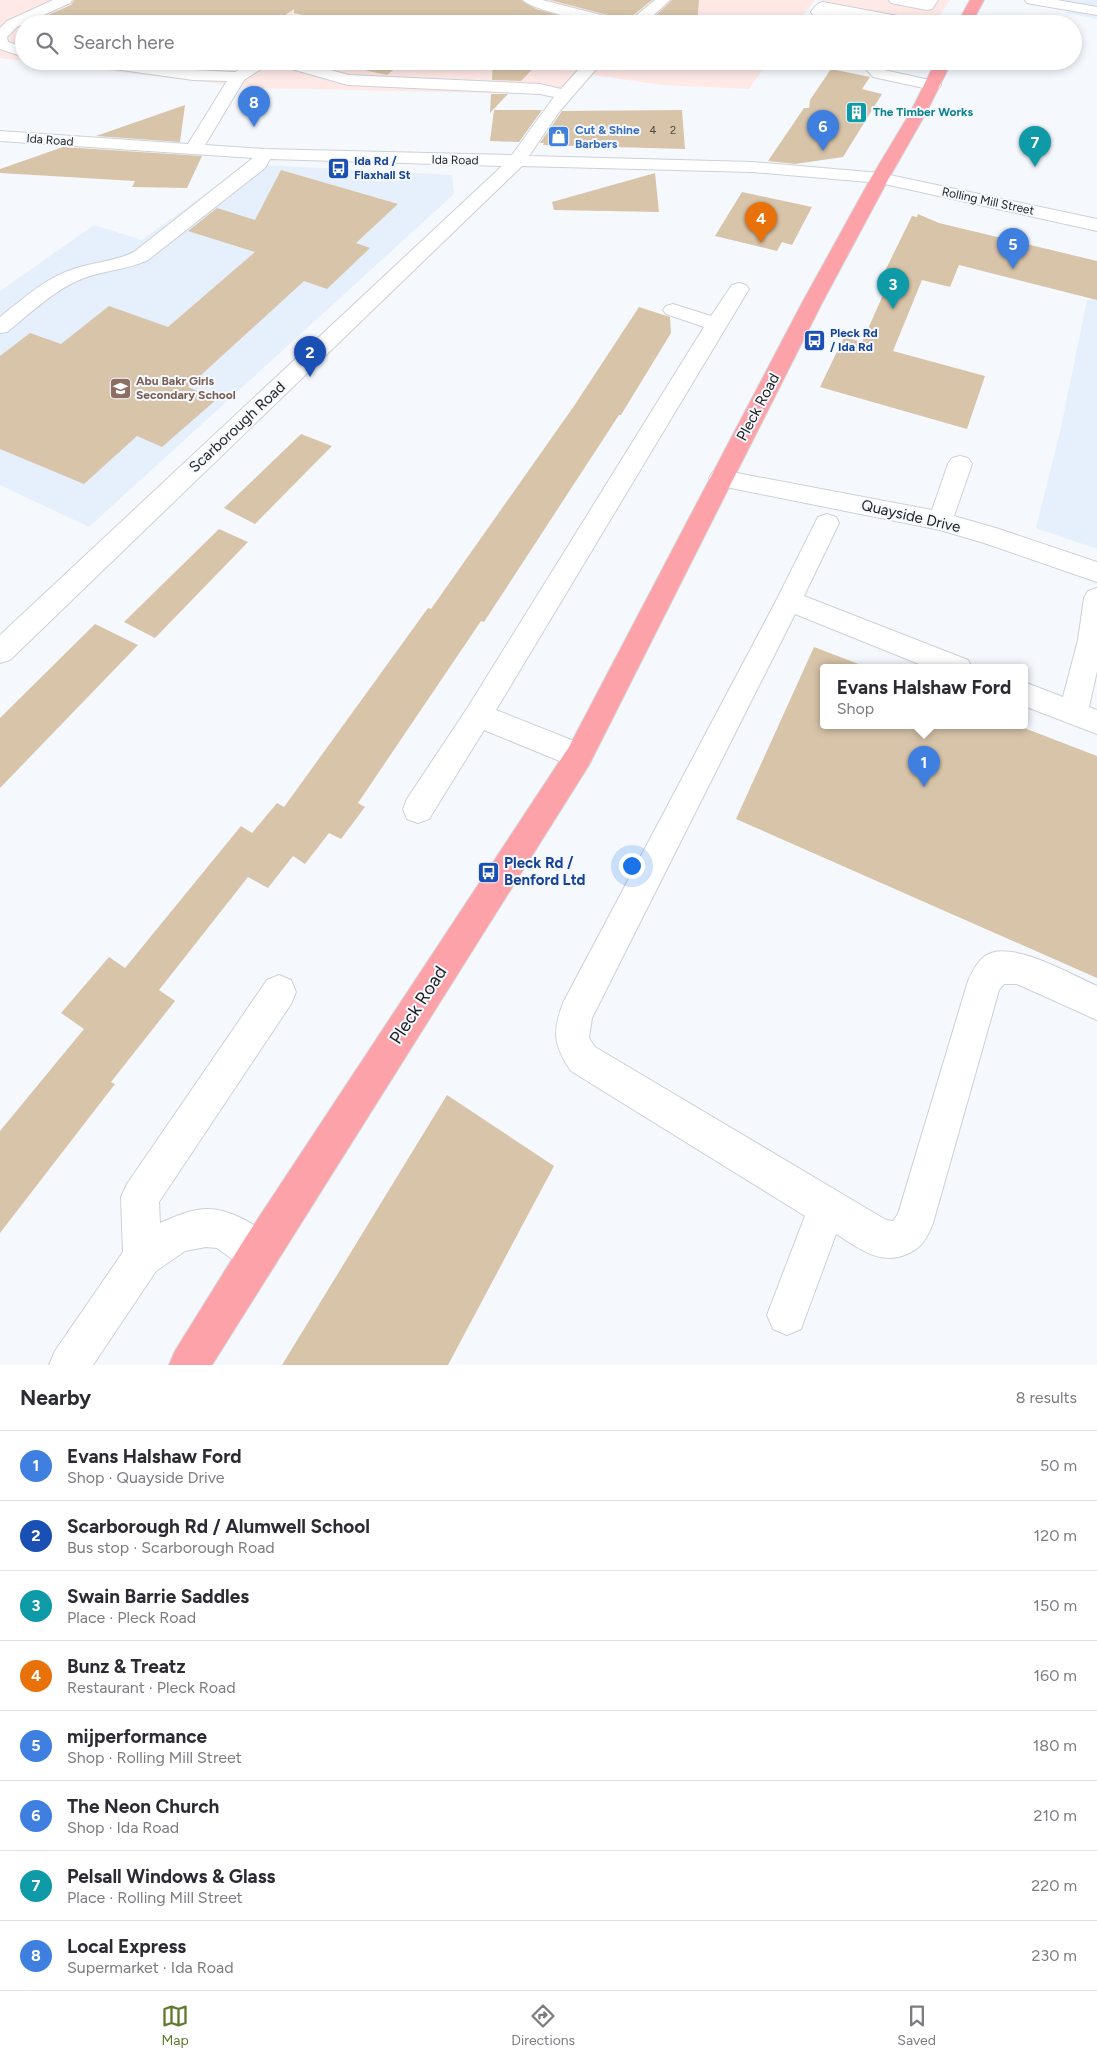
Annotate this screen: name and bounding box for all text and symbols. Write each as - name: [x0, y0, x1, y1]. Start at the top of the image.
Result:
- search box: [15, 15, 1082, 70]
- icon: search: [33, 29, 61, 57]
- text: Search here: [73, 31, 175, 54]
- pin: 8: [238, 86, 270, 127]
- building icon: The Timber Works: [845, 100, 869, 124]
- place label: The Timber Works: [873, 105, 973, 119]
- pin: 6: [807, 110, 839, 151]
- place label: Cut & Shine Barbers: [575, 123, 640, 151]
- house number: 4: [650, 124, 657, 137]
- house number: 2: [670, 124, 676, 137]
- shop icon: Cut & Shine Barbers: [547, 125, 571, 149]
- pin: 7: [1019, 126, 1051, 167]
- street label: Ida Road: [26, 131, 74, 149]
- street label: Ida Road: [431, 153, 479, 167]
- place label: Ida Rd / Flaxhall St: [354, 154, 411, 182]
- bus stop icon: Ida Rd / Flaxhall St: [326, 156, 350, 180]
- street label: Rolling Mill Street: [941, 184, 1036, 218]
- pin: 4: [745, 202, 777, 243]
- pin: 5: [997, 228, 1029, 269]
- pin: 3: [877, 268, 909, 309]
- place label: Pleck Rd / Ida Rd: [830, 326, 878, 354]
- bus stop icon: Pleck Rd / Ida Rd: [802, 328, 826, 352]
- pin: 2: [294, 336, 326, 377]
- street label: Pleck Road: [733, 370, 783, 444]
- place label: Abu Bakr Girls Secondary School: [136, 374, 236, 402]
- school or university icon: Abu Bakr Girls Secondary School: [108, 376, 132, 400]
- street label: Scarborough Road: [185, 378, 289, 476]
- street label: Quayside Drive: [860, 496, 962, 536]
- popup: [820, 664, 1028, 729]
- text: Evans Halshaw Ford: [837, 676, 1011, 699]
- text: Shop: [837, 699, 874, 718]
- pin: 1: [908, 746, 940, 787]
- your location: [619, 853, 645, 879]
- place label: Pleck Rd / Benford Ltd: [504, 854, 586, 889]
- bus stop icon: Pleck Rd / Benford Ltd: [476, 860, 500, 884]
- street label: Pleck Road: [385, 962, 451, 1048]
- text: Nearby: [20, 1385, 91, 1410]
- text: 8 results: [1016, 1388, 1077, 1407]
- text: Evans Halshaw Ford: [67, 1445, 242, 1468]
- text: 1: [33, 1456, 39, 1475]
- text: 50 m: [1040, 1456, 1077, 1475]
- text: Shop · Quayside Drive: [67, 1468, 225, 1487]
- text: Scarborough Rd / Alumwell School: [67, 1515, 370, 1538]
- text: 2: [31, 1526, 41, 1545]
- text: 120 m: [1034, 1526, 1077, 1545]
- text: Bus stop · Scarborough Road: [67, 1538, 275, 1557]
- text: Swain Barrie Saddles: [67, 1585, 249, 1608]
- text: 3: [32, 1596, 40, 1615]
- text: 150 m: [1033, 1596, 1077, 1615]
- text: Place · Pleck Road: [67, 1608, 196, 1627]
- text: Bunz & Treatz: [67, 1655, 186, 1678]
- text: 4: [31, 1666, 41, 1685]
- text: 160 m: [1034, 1666, 1077, 1685]
- text: Restaurant · Pleck Road: [67, 1678, 236, 1697]
- text: mijperformance: [67, 1725, 207, 1748]
- text: 5: [31, 1736, 41, 1755]
- text: 180 m: [1033, 1736, 1077, 1755]
- text: Shop · Rolling Mill Street: [67, 1748, 242, 1767]
- text: The Neon Church: [67, 1795, 219, 1818]
- text: 6: [31, 1806, 41, 1825]
- text: 210 m: [1034, 1806, 1077, 1825]
- text: Shop · Ida Road: [67, 1818, 179, 1837]
- text: Pelsall Windows & Glass: [67, 1865, 275, 1888]
- text: 7: [32, 1876, 40, 1895]
- text: 220 m: [1031, 1876, 1077, 1895]
- text: Place · Rolling Mill Street: [67, 1888, 243, 1907]
- text: Local Express: [67, 1935, 186, 1958]
- text: 8: [31, 1946, 41, 1965]
- text: 230 m: [1032, 1946, 1077, 1965]
- text: Supermarket · Ida Road: [67, 1958, 234, 1977]
- tab: Map: [161, 2002, 189, 2049]
- tab: Directions: [511, 2002, 575, 2049]
- tab: Saved: [897, 2002, 936, 2049]

